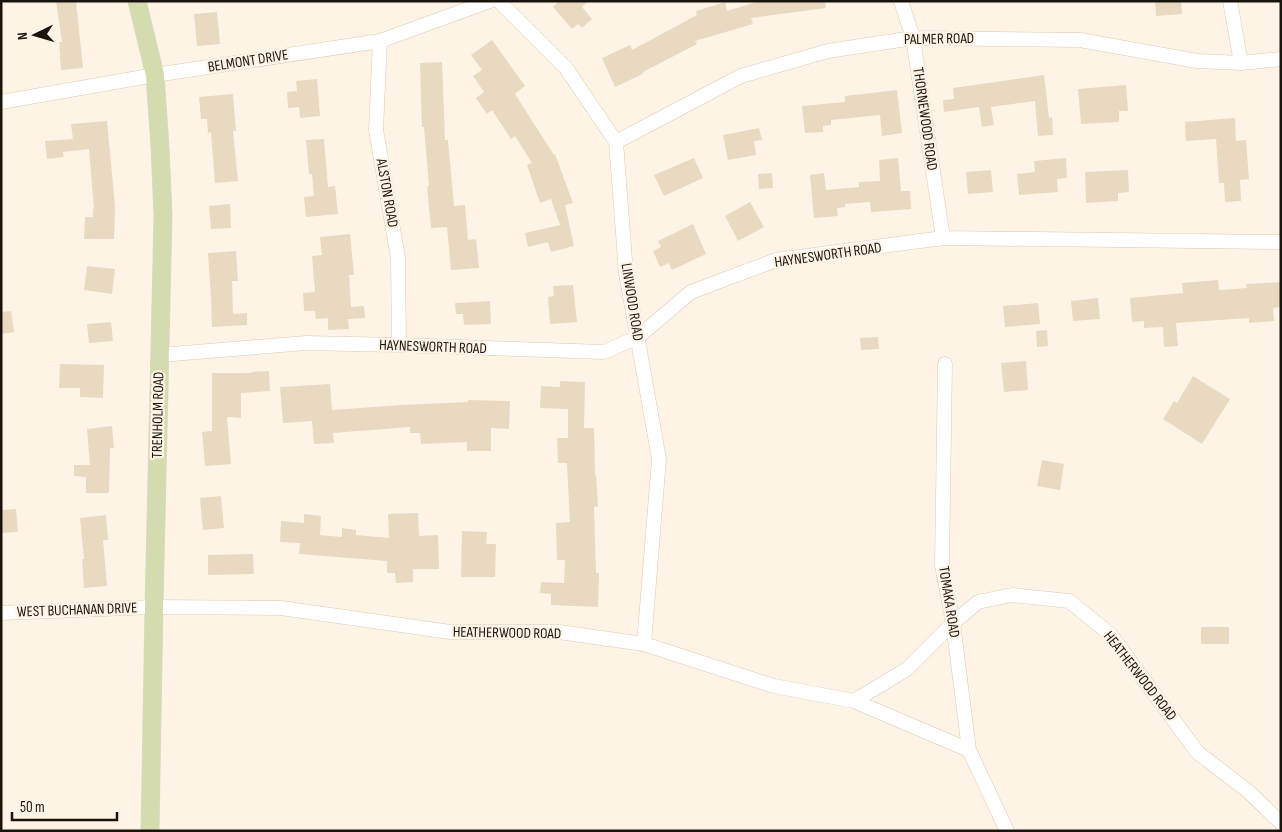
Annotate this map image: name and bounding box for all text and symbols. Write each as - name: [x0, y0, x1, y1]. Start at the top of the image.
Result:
- north arrow: [10, 10, 60, 60]
- street label: PALMER ROAD: [904, 29, 974, 49]
- text: N: [14, 32, 31, 41]
- street label: BELMONT DRIVE: [206, 45, 290, 77]
- street label: THORNEWOOD ROAD: [908, 66, 942, 172]
- street label: ALSTON ROAD: [371, 156, 402, 229]
- street label: HAYNESWORTH ROAD: [773, 238, 883, 272]
- street label: LINWOOD ROAD: [616, 262, 648, 342]
- street label: HAYNESWORTH ROAD: [379, 336, 487, 358]
- street label: TRENHOLM ROAD: [148, 372, 168, 458]
- street label: TOMAKA ROAD: [934, 565, 964, 639]
- street label: WEST BUCHANAN DRIVE: [16, 598, 138, 622]
- street label: HEATHERWOOD ROAD: [453, 623, 561, 643]
- street label: HEATHERWOOD ROAD: [1099, 627, 1181, 725]
- scale bar: [12, 790, 118, 822]
- text: 50 m: [20, 798, 45, 817]

